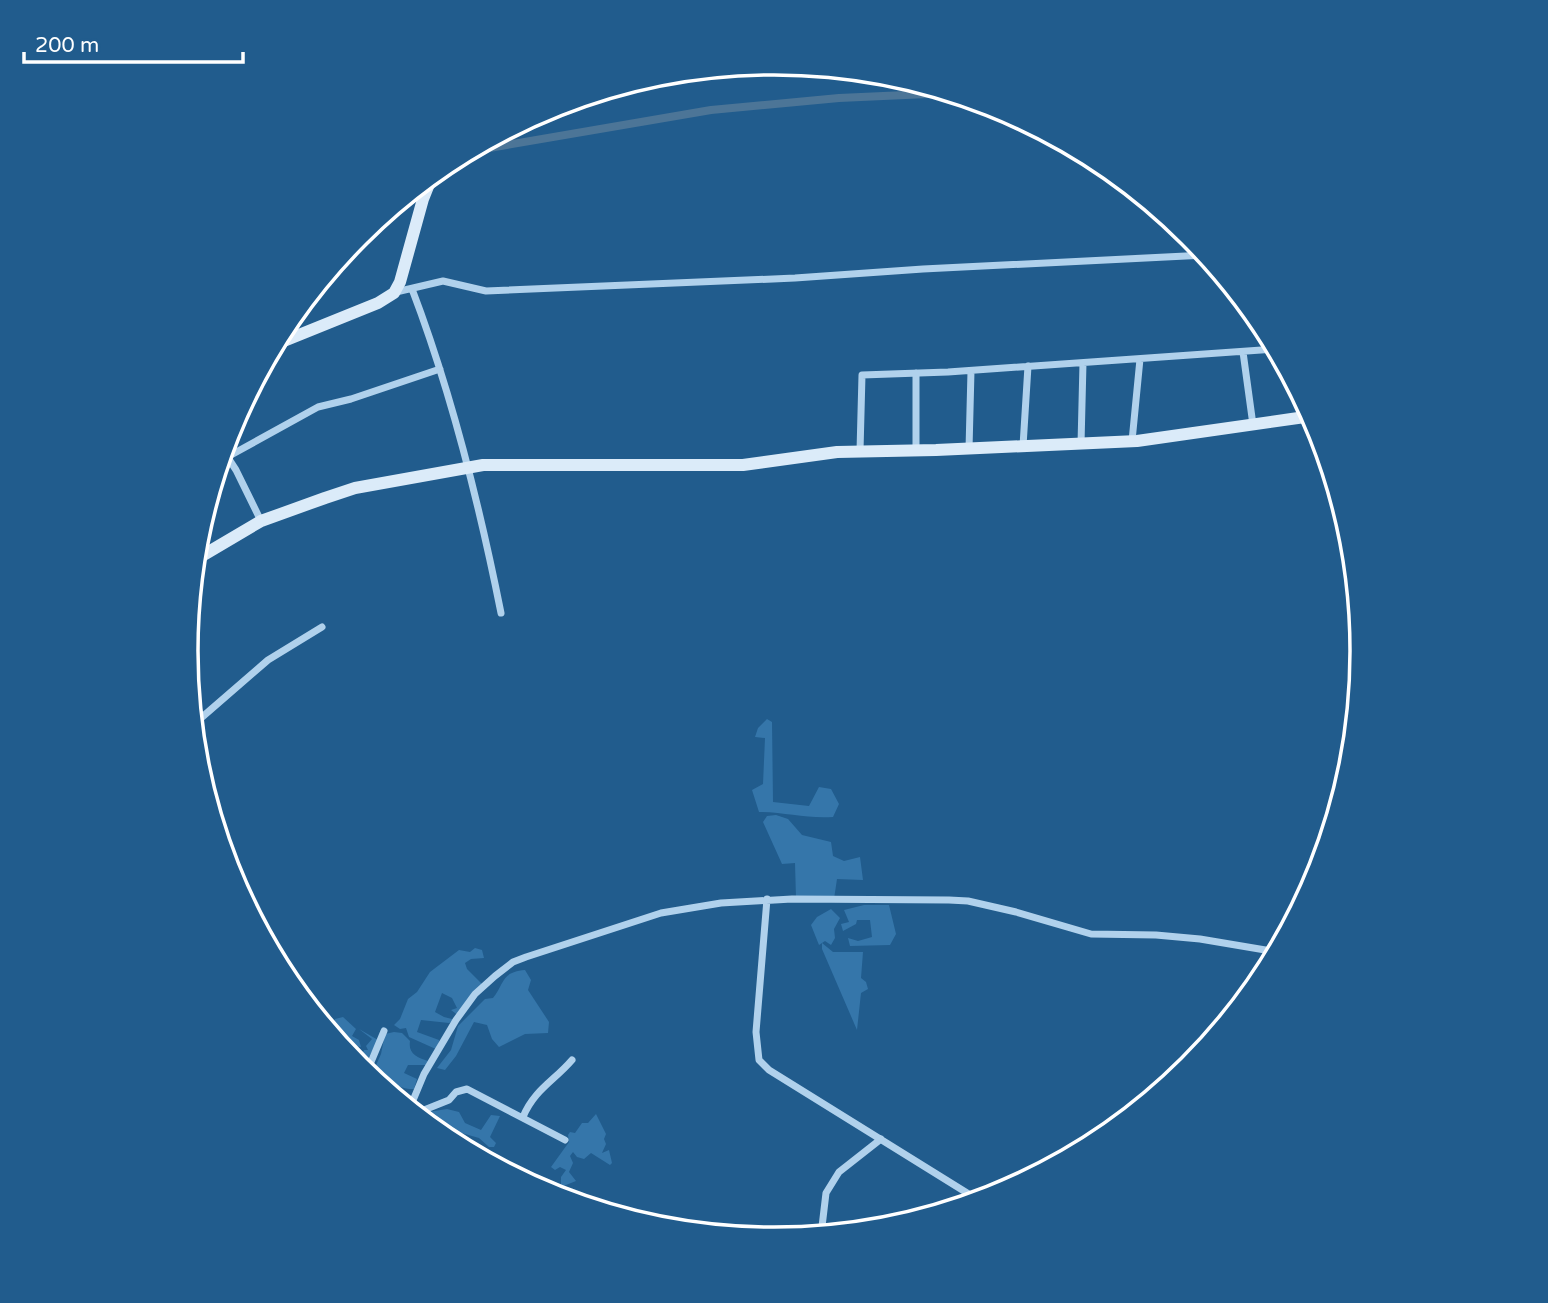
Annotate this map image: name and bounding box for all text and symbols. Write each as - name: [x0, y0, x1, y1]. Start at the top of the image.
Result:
- scale bar: [24, 21, 243, 65]
- text: 200 m: [35, 33, 99, 58]

